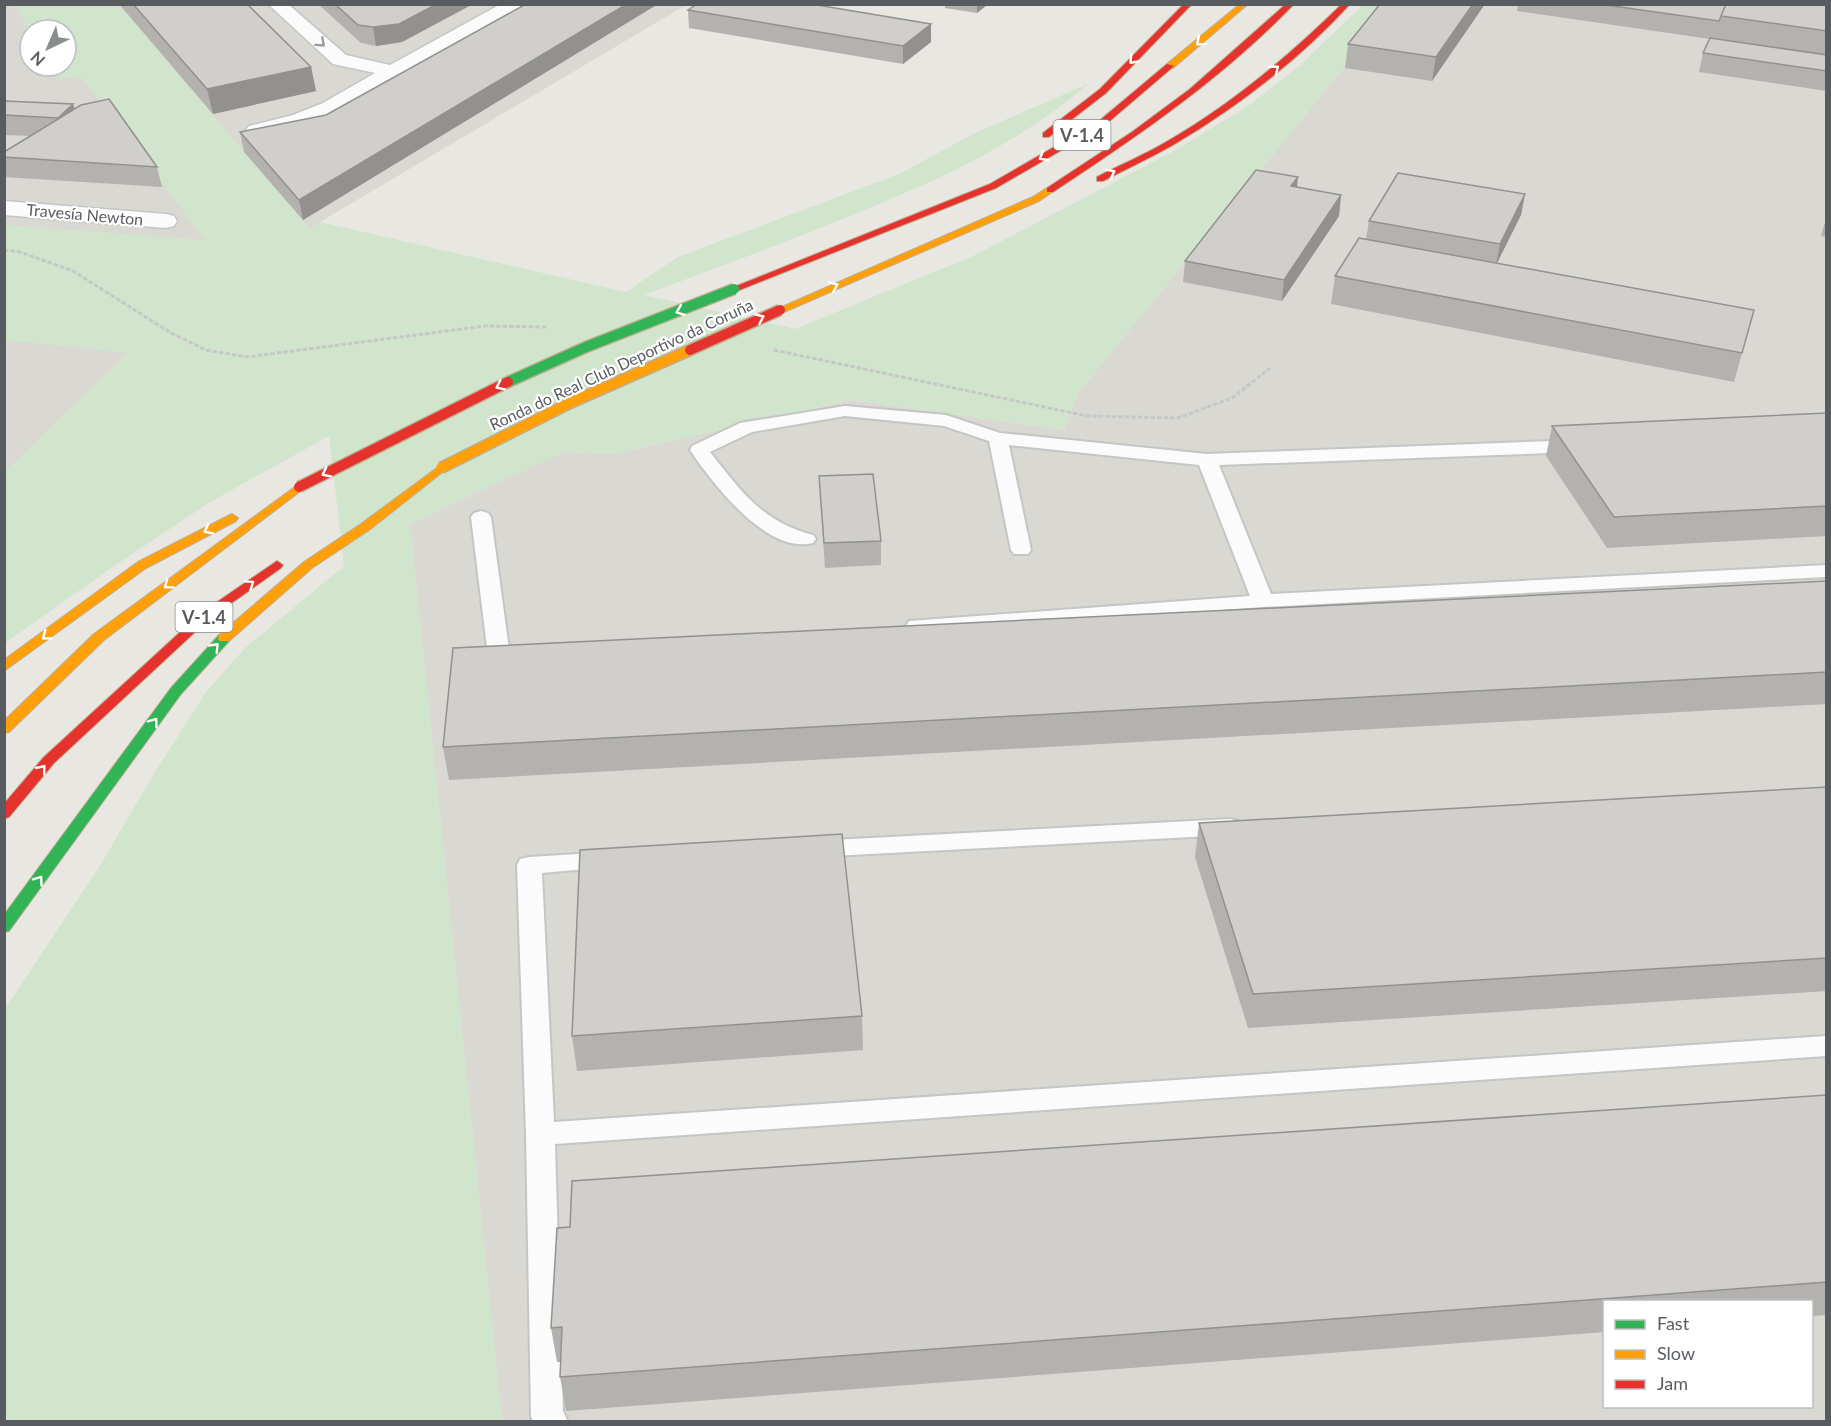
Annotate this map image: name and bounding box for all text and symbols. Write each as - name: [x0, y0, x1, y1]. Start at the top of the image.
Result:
- north arrow: [18, 18, 78, 78]
- one-way arrow: [1196, 35, 1207, 46]
- one-way arrow: [314, 36, 325, 47]
- text: N: [26, 48, 48, 70]
- one-way arrow: [1129, 53, 1140, 64]
- one-way arrow: [1268, 65, 1279, 76]
- road number: V-1.4: [1054, 120, 1110, 150]
- one-way arrow: [1039, 150, 1049, 161]
- one-way arrow: [1104, 169, 1115, 181]
- street label: Travesía Newton: [26, 199, 144, 229]
- one-way arrow: [828, 282, 839, 294]
- street label: Ronda do Real Club Deportivo da Coruña: [486, 294, 756, 434]
- one-way arrow: [675, 303, 685, 316]
- one-way arrow: [754, 314, 765, 326]
- one-way arrow: [495, 379, 506, 391]
- one-way arrow: [321, 466, 332, 478]
- one-way arrow: [204, 523, 215, 534]
- one-way arrow: [164, 578, 175, 589]
- one-way arrow: [243, 580, 254, 591]
- road number: V-1.4: [176, 602, 232, 632]
- one-way arrow: [41, 629, 52, 640]
- one-way arrow: [208, 644, 219, 654]
- one-way arrow: [147, 718, 158, 729]
- one-way arrow: [34, 765, 45, 776]
- one-way arrow: [32, 875, 43, 886]
- legend: [1603, 1300, 1813, 1408]
- text: Fast: [1657, 1312, 1690, 1334]
- text: Slow: [1657, 1342, 1695, 1364]
- text: Jam: [1657, 1372, 1688, 1394]

